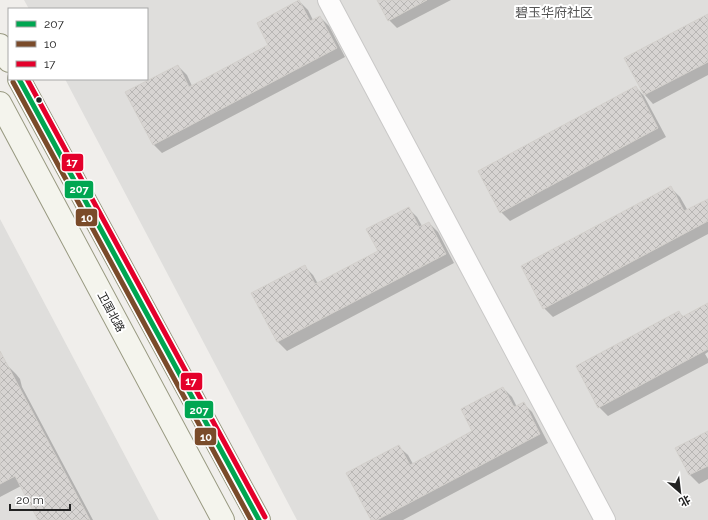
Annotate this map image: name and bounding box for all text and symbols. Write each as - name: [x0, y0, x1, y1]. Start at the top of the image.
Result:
- district label: 碧玉华府社区: [515, 5, 593, 20]
- legend: [8, 8, 148, 80]
- text: 207: [44, 17, 65, 31]
- text: 10: [44, 37, 56, 51]
- text: 17: [44, 57, 56, 71]
- unlabelled marker: [34, 95, 44, 105]
- line badge: 17: [61, 153, 84, 172]
- text: 17: [66, 156, 79, 169]
- line badge: 207: [64, 180, 94, 199]
- text: 207: [69, 183, 89, 196]
- line badge: 10: [75, 208, 98, 227]
- text: 10: [81, 212, 93, 225]
- street label: 卫国北路: [95, 290, 127, 334]
- line badge: 17: [180, 372, 203, 391]
- text: 17: [185, 375, 198, 388]
- line badge: 207: [184, 400, 214, 419]
- text: 207: [189, 404, 209, 417]
- line badge: 10: [194, 427, 217, 446]
- text: 10: [200, 431, 212, 444]
- north arrow: [660, 472, 700, 512]
- scale bar: [10, 486, 70, 512]
- text: 北: [677, 492, 692, 509]
- text: 20 m: [16, 493, 44, 507]

